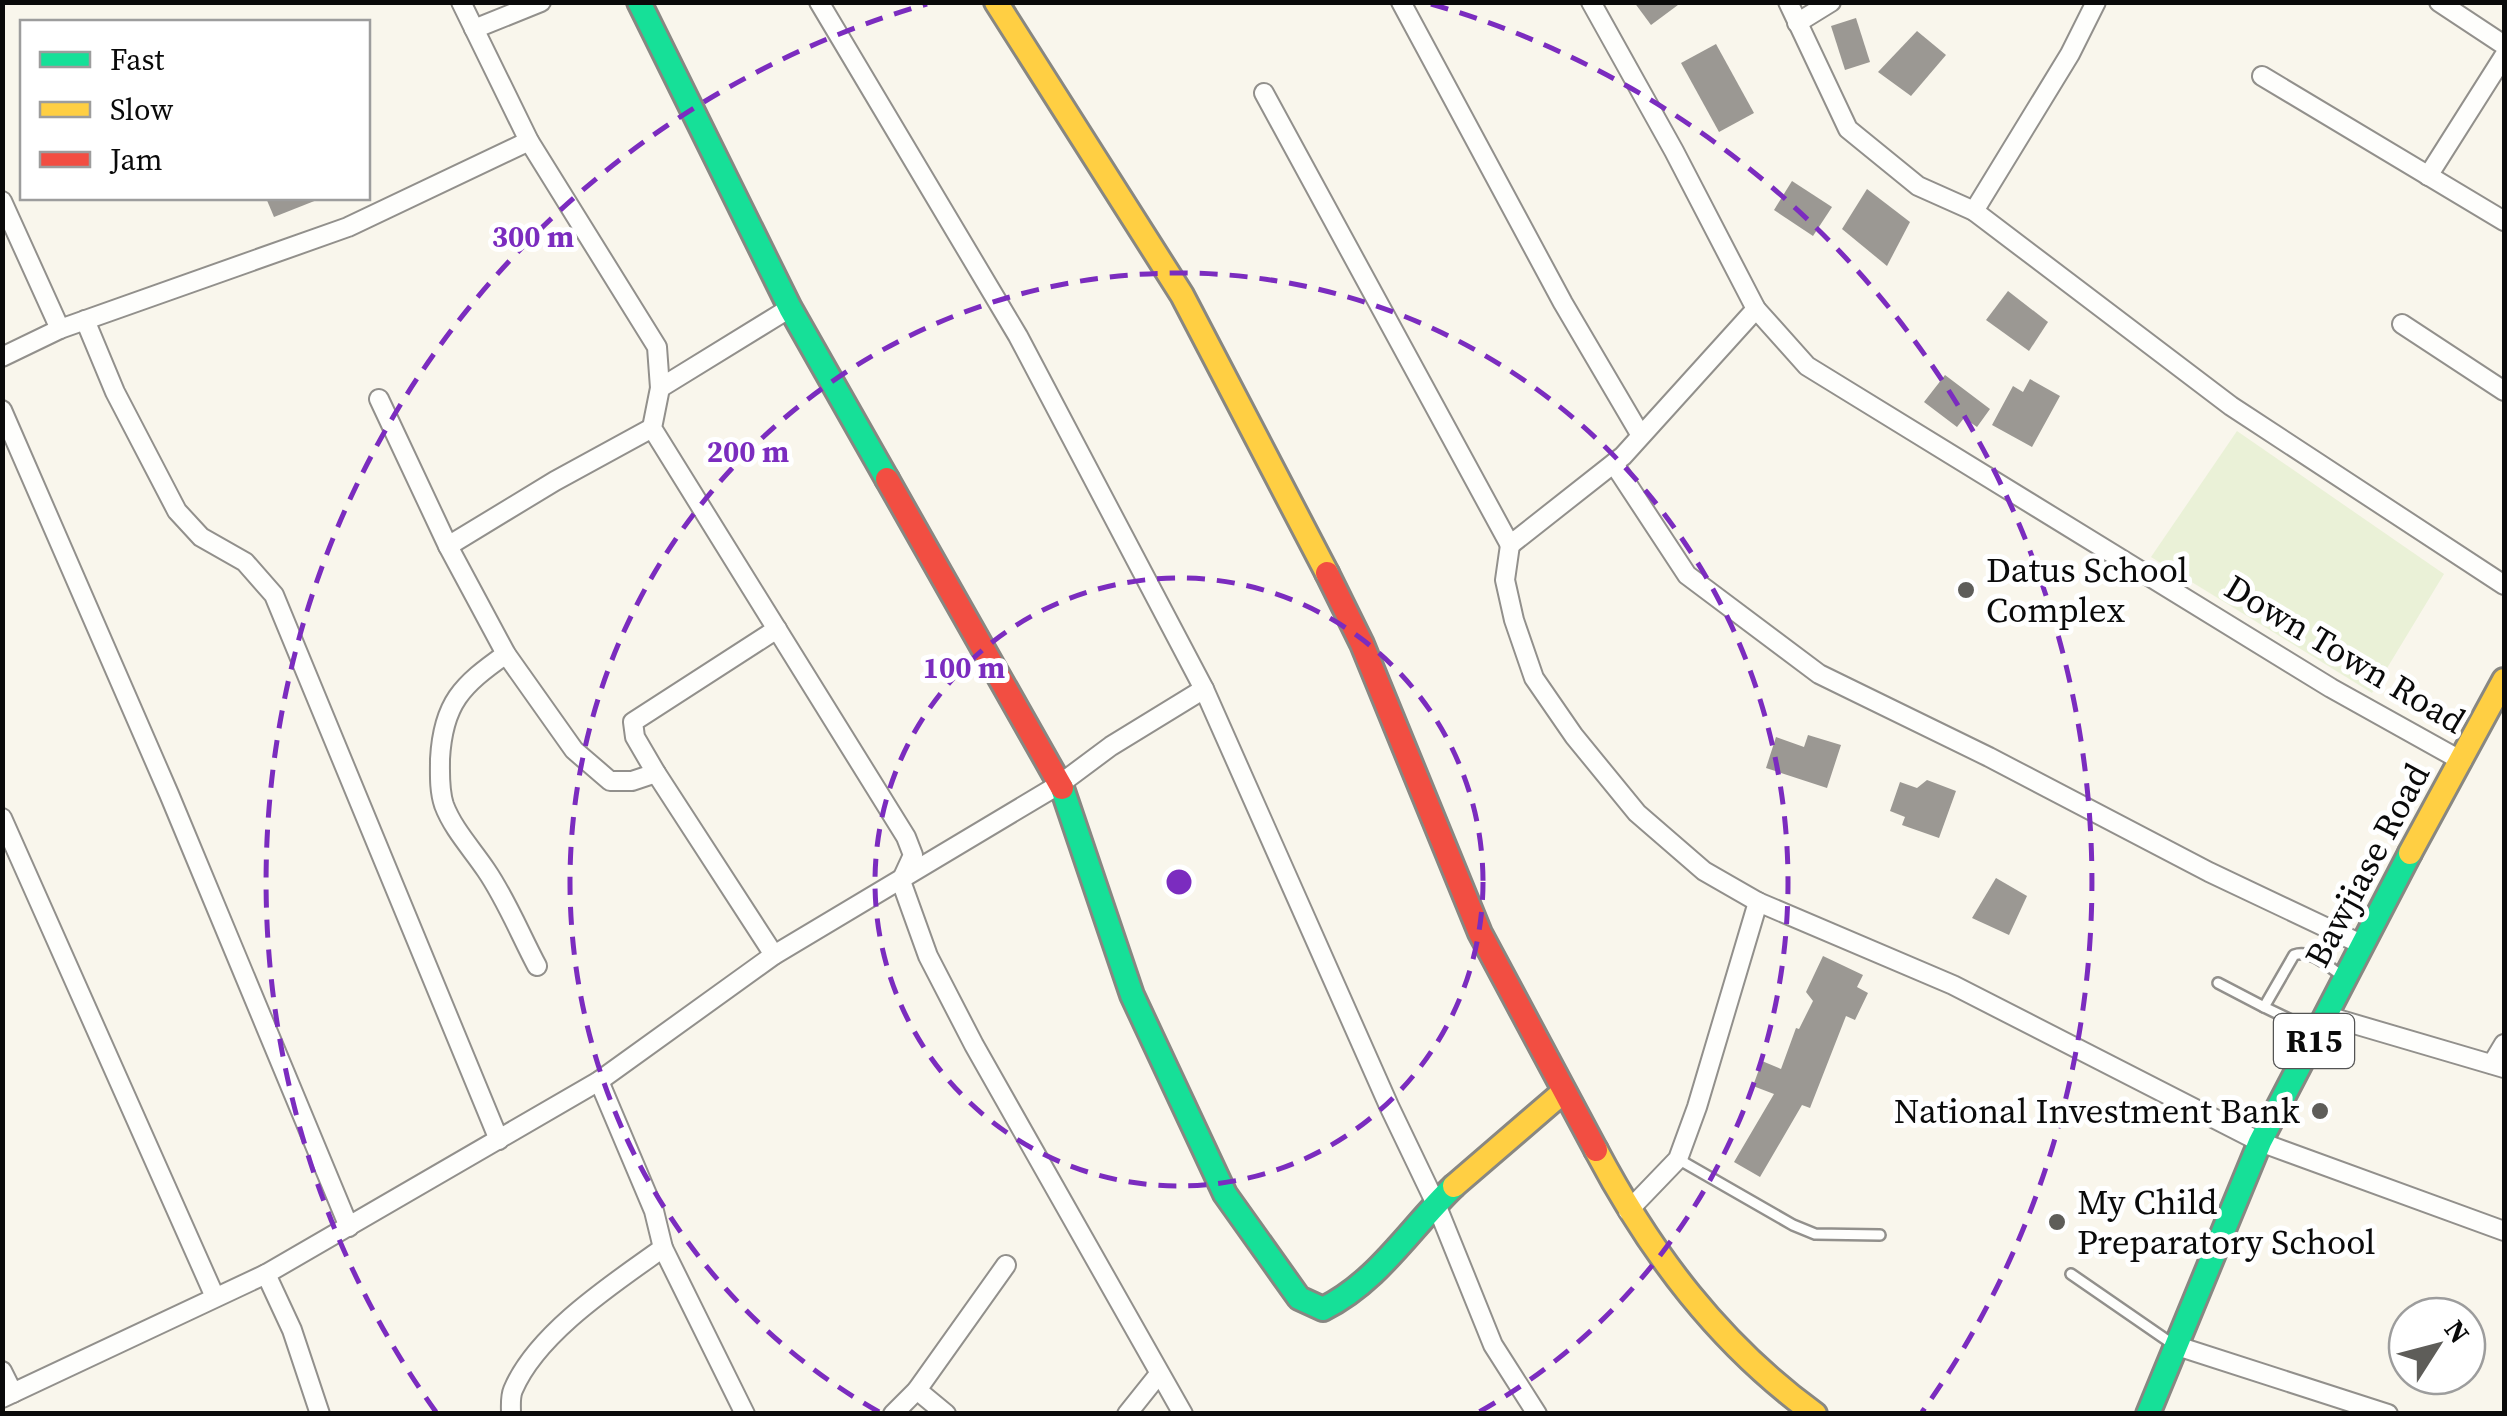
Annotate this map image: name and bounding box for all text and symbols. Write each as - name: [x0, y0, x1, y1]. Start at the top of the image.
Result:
- legend: [20, 20, 370, 200]
- text: Fast: [110, 39, 164, 80]
- text: Slow: [110, 89, 173, 130]
- text: Jam: [109, 139, 163, 180]
- text: 300 m: [492, 216, 574, 257]
- text: 200 m: [707, 431, 789, 472]
- place label: Datus School Complex: [1986, 546, 2188, 634]
- street label: Down Town Road: [2216, 563, 2474, 745]
- marker: Datus School Complex: [1955, 579, 1977, 601]
- text: 100 m: [923, 647, 1005, 688]
- street label: Bawjiase Road: [2293, 755, 2441, 975]
- centre of rings: [1161, 864, 1197, 900]
- road number: R15: [2274, 1014, 2354, 1068]
- place label: National Investment Bank: [1894, 1087, 2301, 1135]
- marker: National Investment Bank: [2309, 1100, 2331, 1122]
- place label: My Child Preparatory School: [2077, 1178, 2375, 1266]
- marker: My Child Preparatory School: [2046, 1211, 2068, 1233]
- north arrow: [2387, 1296, 2487, 1396]
- text: N: [2436, 1312, 2479, 1351]

